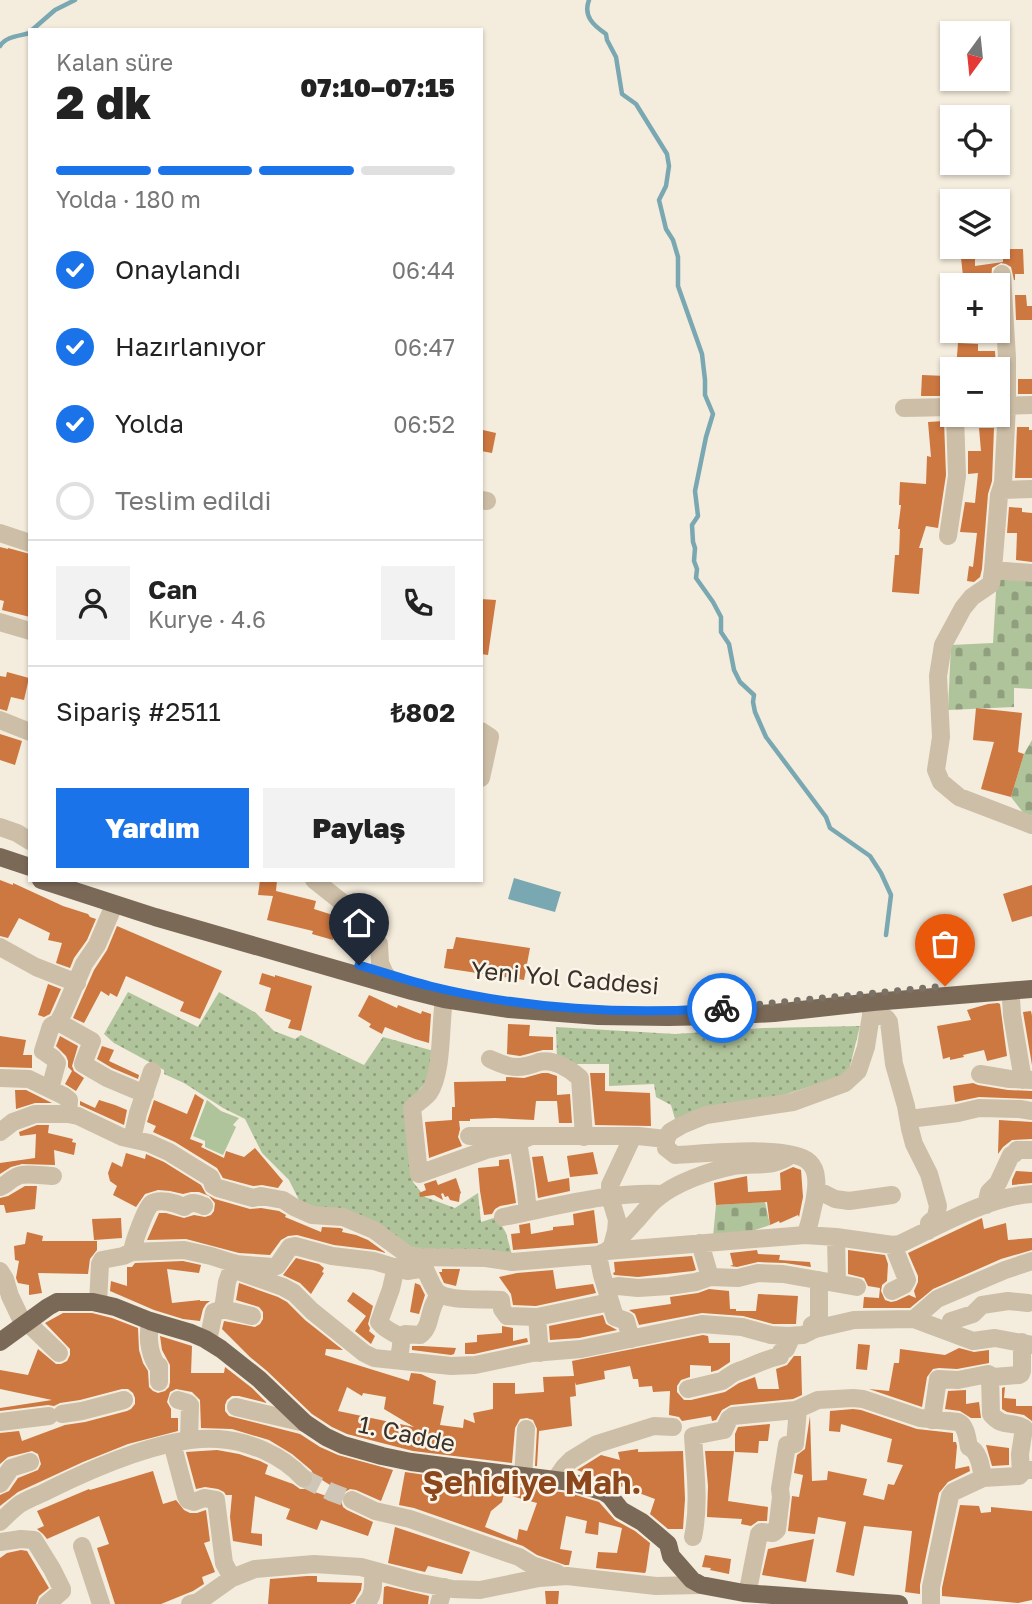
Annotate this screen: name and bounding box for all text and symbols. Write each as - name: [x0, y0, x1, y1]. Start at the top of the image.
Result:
- north arrow: [940, 21, 1010, 91]
- map controls: [940, 21, 1010, 427]
- text: Kalan süre: [56, 48, 173, 76]
- text: 07:10–07:15: [300, 72, 455, 103]
- text: 2 dk: [56, 74, 151, 129]
- button: locate: [940, 105, 1010, 175]
- text: Yolda · 180 m: [56, 185, 201, 213]
- button: layers: [940, 189, 1010, 259]
- icon: check: [56, 251, 94, 289]
- text: Onaylandı: [115, 254, 241, 285]
- text: 06:44: [392, 256, 455, 284]
- button: +: [940, 273, 1010, 343]
- icon: check: [56, 328, 94, 366]
- text: Hazırlanıyor: [115, 331, 266, 362]
- text: 06:47: [394, 333, 455, 361]
- button: −: [940, 357, 1010, 427]
- icon: check: [56, 405, 94, 443]
- text: Yolda: [115, 408, 184, 439]
- text: 06:52: [393, 410, 455, 438]
- text: Teslim edildi: [115, 485, 272, 516]
- button: person: [56, 566, 130, 640]
- button: phone: [381, 566, 455, 640]
- text: Can: [148, 574, 197, 605]
- text: Kurye · 4.6: [148, 605, 266, 633]
- text: Sipariş #2511: [56, 696, 221, 727]
- text: ₺802: [391, 697, 455, 728]
- button: Yardım: [56, 788, 249, 868]
- button: Paylaş: [263, 788, 455, 868]
- pin: [329, 893, 389, 965]
- icon: home: [340, 904, 378, 942]
- pin: [915, 914, 975, 986]
- icon: bag: [926, 925, 964, 963]
- street label: Yeni Yol Caddesi: [470, 954, 660, 1000]
- courier: [687, 973, 757, 1043]
- icon: bike: [703, 989, 741, 1027]
- street label: 1. Cadde: [356, 1409, 458, 1457]
- district label: Şehidiye Mah.: [423, 1463, 641, 1501]

